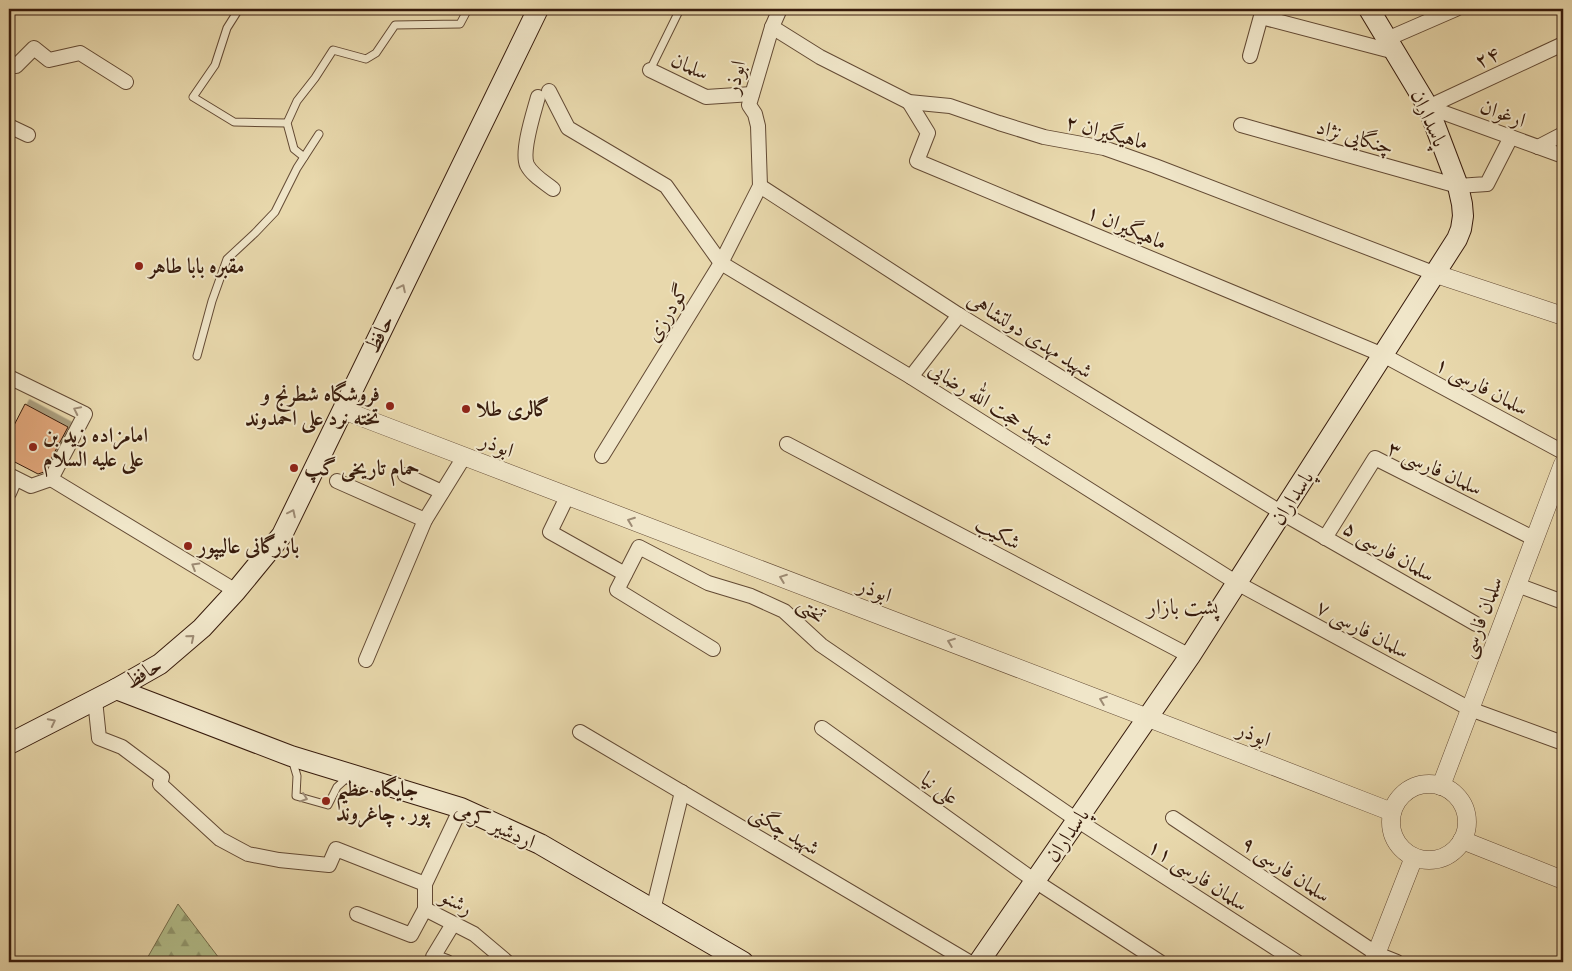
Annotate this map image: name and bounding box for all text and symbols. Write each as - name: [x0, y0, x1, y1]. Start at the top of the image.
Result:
- street label: ۲۴: [1470, 40, 1505, 78]
- street label: سلمان: [665, 46, 713, 89]
- street label: ابوذر: [718, 58, 755, 99]
- street label: پاسداران: [1401, 85, 1454, 153]
- street label: ارغوان: [1475, 93, 1529, 137]
- street label: ماهیگیران ۲: [1062, 108, 1151, 159]
- street label: چنگایی نژاد: [1312, 114, 1397, 164]
- street label: ماهیگیران ۱: [1081, 198, 1171, 259]
- place label: مقبره بابا طاهر: [147, 253, 244, 283]
- marker: مقبره بابا طاهر: [133, 260, 145, 272]
- street label: گودرزی: [639, 279, 698, 349]
- one-way arrow: [396, 284, 406, 293]
- street label: شهید مهدی دولتشاهی: [960, 286, 1097, 387]
- street label: حافظ: [359, 311, 403, 359]
- street label: سلمان فارسی ۱: [1429, 351, 1533, 425]
- street label: شهید حجت الله رضایی: [922, 352, 1060, 456]
- place label: فروشگاه شطرنج و تخته نرد علی احمدوند: [245, 380, 381, 435]
- place label: گالری طلا: [476, 396, 550, 426]
- marker: فروشگاه شطرنج و تخته نرد علی احمدوند: [384, 400, 396, 412]
- marker: گالری طلا: [460, 403, 472, 415]
- one-way arrow: [73, 406, 82, 416]
- place label: امامزاده زید بن علی علیه السلام: [43, 422, 148, 478]
- street label: ابوذر: [473, 426, 517, 467]
- street label: سلمان فارسی ۳: [1382, 435, 1487, 505]
- marker: امامزاده زید بن علی علیه السلام: [27, 441, 39, 453]
- place label: حمام تاریخی گپ: [304, 455, 420, 487]
- marker: حمام تاریخی گپ: [288, 462, 300, 474]
- street label: پاسداران: [1265, 465, 1323, 532]
- one-way arrow: [286, 509, 296, 518]
- street label: شکیب: [969, 510, 1025, 559]
- street label: سلمان فارسی ۵: [1336, 514, 1440, 591]
- one-way arrow: [627, 517, 635, 527]
- place label: بازرگانی عالیپور: [196, 533, 299, 563]
- marker: بازرگانی عالیپور: [182, 540, 194, 552]
- one-way arrow: [191, 562, 200, 572]
- street label: ابوذر: [851, 571, 895, 612]
- street label: سلمان فارسی: [1454, 573, 1512, 663]
- one-way arrow: [779, 574, 787, 584]
- street label: تختی: [790, 591, 831, 632]
- district label: پشت بازار: [1145, 593, 1220, 625]
- street label: سلمان فارسی ۷: [1310, 594, 1414, 668]
- one-way arrow: [185, 635, 194, 644]
- one-way arrow: [947, 638, 956, 648]
- street label: حافظ: [119, 652, 169, 698]
- one-way arrow: [1099, 696, 1108, 706]
- street label: ابوذر: [1230, 715, 1274, 756]
- one-way arrow: [47, 718, 56, 728]
- street label: علی نیا: [914, 766, 964, 814]
- place label: جایگاه عظیم پور . چاغروند: [336, 775, 431, 830]
- one-way arrow: [299, 792, 308, 802]
- marker: جایگاه عظیم پور . چاغروند: [320, 795, 332, 807]
- street label: اردشیر کرمی: [449, 796, 540, 858]
- street label: شهید چگنی: [743, 799, 825, 864]
- street label: پاسداران: [1039, 802, 1099, 869]
- street label: سلمان فارسی ۹: [1234, 830, 1335, 912]
- street label: سلمان فارسی ۱۱: [1141, 833, 1253, 920]
- street label: رشنو: [433, 882, 478, 925]

